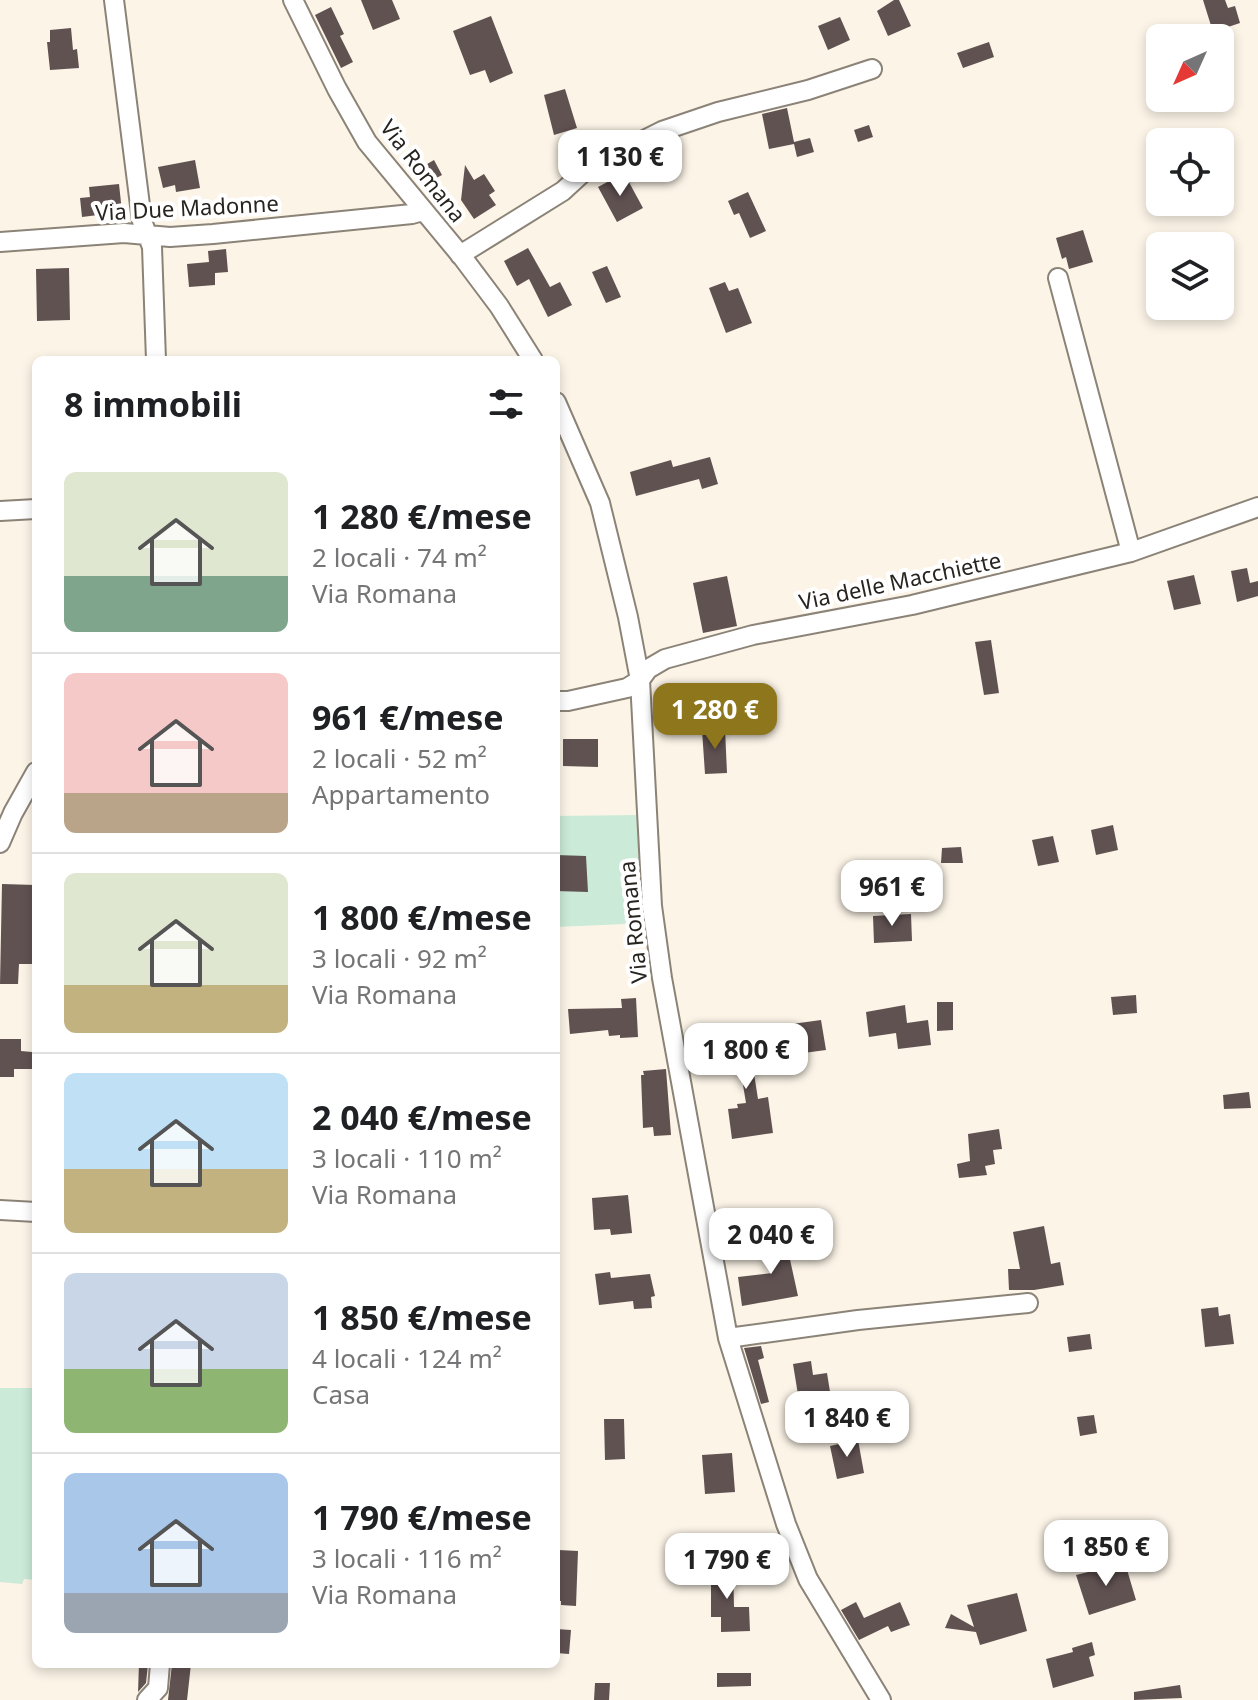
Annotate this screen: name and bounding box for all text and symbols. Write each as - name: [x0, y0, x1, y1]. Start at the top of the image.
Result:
- north arrow: [1146, 24, 1234, 112]
- map controls: [1146, 24, 1234, 320]
- street label: Via Romana: [374, 113, 473, 228]
- button: locate: [1146, 128, 1234, 216]
- pin: 1 130 €: [546, 130, 694, 198]
- text: 1 130 €: [576, 138, 664, 174]
- street label: Via Due Madonne: [95, 187, 279, 227]
- button: layers: [1146, 232, 1234, 320]
- text: 8 immobili: [64, 381, 242, 427]
- icon: filters: [484, 382, 528, 426]
- text: 1 280 €/mese: [312, 493, 532, 539]
- icon: home: [128, 504, 224, 600]
- text: 2 locali · 74 m²: [312, 539, 487, 575]
- street label: Via delle Macchiette: [796, 544, 1004, 616]
- text: Via Romana: [312, 575, 457, 611]
- pin: 1 280 €: [641, 683, 789, 751]
- text: 1 280 €: [671, 691, 759, 727]
- text: 961 €/mese: [312, 694, 504, 740]
- icon: home: [128, 705, 224, 801]
- text: 2 locali · 52 m²: [312, 740, 487, 776]
- text: Appartamento: [312, 776, 490, 812]
- street label: Via Romana: [611, 859, 653, 985]
- pin: 961 €: [836, 860, 948, 928]
- text: 961 €: [859, 868, 925, 904]
- text: 1 800 €/mese: [312, 894, 532, 940]
- icon: home: [128, 905, 224, 1001]
- text: 3 locali · 92 m²: [312, 940, 487, 976]
- text: Via Romana: [312, 976, 457, 1012]
- pin: 1 800 €: [672, 1023, 820, 1091]
- text: 1 800 €: [702, 1031, 790, 1067]
- text: 2 040 €/mese: [312, 1094, 532, 1140]
- icon: home: [128, 1105, 224, 1201]
- text: 3 locali · 110 m²: [312, 1140, 502, 1176]
- text: Via Romana: [312, 1176, 457, 1212]
- pin: 2 040 €: [697, 1208, 845, 1276]
- text: 2 040 €: [727, 1216, 815, 1252]
- text: 1 850 €/mese: [312, 1294, 532, 1340]
- icon: home: [128, 1305, 224, 1401]
- text: 4 locali · 124 m²: [312, 1340, 502, 1376]
- text: Casa: [312, 1376, 370, 1412]
- pin: 1 840 €: [773, 1391, 921, 1459]
- text: 1 840 €: [803, 1399, 891, 1435]
- text: 1 790 €/mese: [312, 1494, 532, 1540]
- icon: home: [128, 1505, 224, 1601]
- pin: 1 850 €: [1032, 1520, 1180, 1588]
- text: 1 850 €: [1062, 1528, 1150, 1564]
- pin: 1 790 €: [653, 1533, 801, 1601]
- text: 3 locali · 116 m²: [312, 1540, 502, 1576]
- text: 1 790 €: [683, 1541, 771, 1577]
- text: Via Romana: [312, 1576, 457, 1612]

